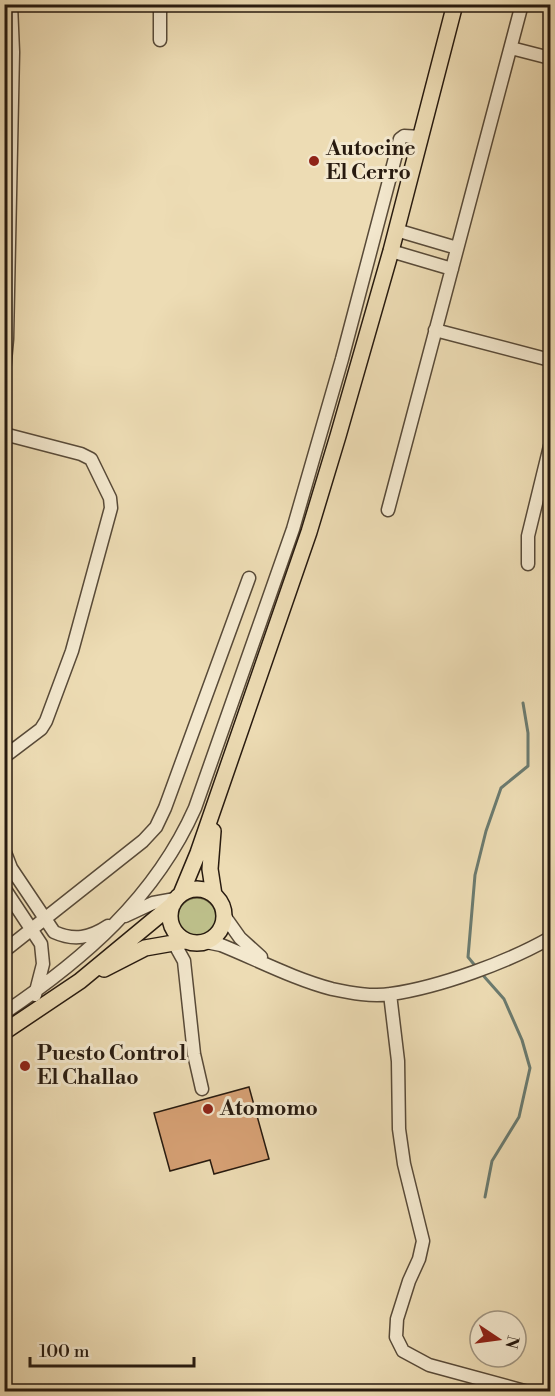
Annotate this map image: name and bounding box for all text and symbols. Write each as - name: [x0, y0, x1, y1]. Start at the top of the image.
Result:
- place label: Autocine El Cerro: [325, 136, 416, 186]
- marker: Autocine El Cerro: [307, 154, 321, 168]
- place label: Puesto Control El Challao: [37, 1041, 186, 1091]
- marker: Puesto Control El Challao: [18, 1059, 32, 1073]
- place label: Atomomo: [219, 1096, 318, 1122]
- marker: Atomomo: [201, 1102, 215, 1116]
- north arrow: [468, 1309, 528, 1369]
- scale bar: [30, 1330, 194, 1368]
- text: N: [500, 1334, 523, 1351]
- text: 100 m: [39, 1340, 90, 1363]

